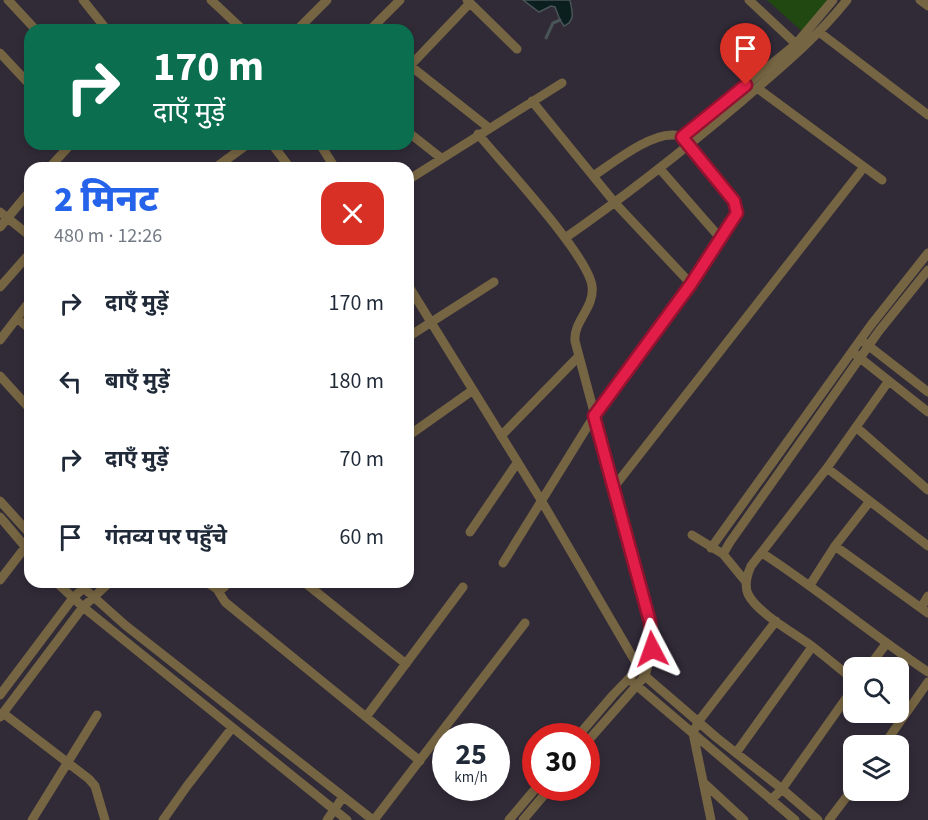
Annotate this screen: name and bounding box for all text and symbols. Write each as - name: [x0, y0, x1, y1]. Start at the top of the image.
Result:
- pin: [720, 23, 771, 85]
- icon: arrive: [729, 32, 762, 65]
- text: 170 m: [153, 37, 264, 97]
- icon: right: [54, 48, 132, 126]
- text: दाएँ मुड़ें: [153, 93, 225, 132]
- text: 2 मिनट: [54, 174, 158, 225]
- button: close: [321, 182, 384, 245]
- text: 480 m · 12:26: [54, 222, 162, 250]
- icon: right: [54, 287, 87, 320]
- text: दाएँ मुड़ें: [105, 287, 168, 319]
- text: 170 m: [329, 287, 384, 319]
- icon: left: [54, 365, 87, 398]
- text: बाएँ मुड़ें: [105, 365, 170, 397]
- text: 180 m: [329, 365, 384, 397]
- icon: right: [54, 443, 87, 476]
- text: दाएँ मुड़ें: [105, 443, 168, 475]
- text: 70 m: [339, 443, 384, 475]
- icon: arrive: [54, 521, 87, 554]
- text: गंतव्य पर पहुँचे: [105, 521, 227, 553]
- text: 60 m: [339, 521, 384, 553]
- position arrow: [620, 617, 684, 681]
- map controls: [843, 657, 909, 801]
- button: search: [843, 657, 909, 723]
- speed limit sign: 30: [522, 723, 600, 801]
- text: 25: [455, 733, 487, 776]
- button: layers: [843, 735, 909, 801]
- text: km/h: [454, 767, 488, 788]

